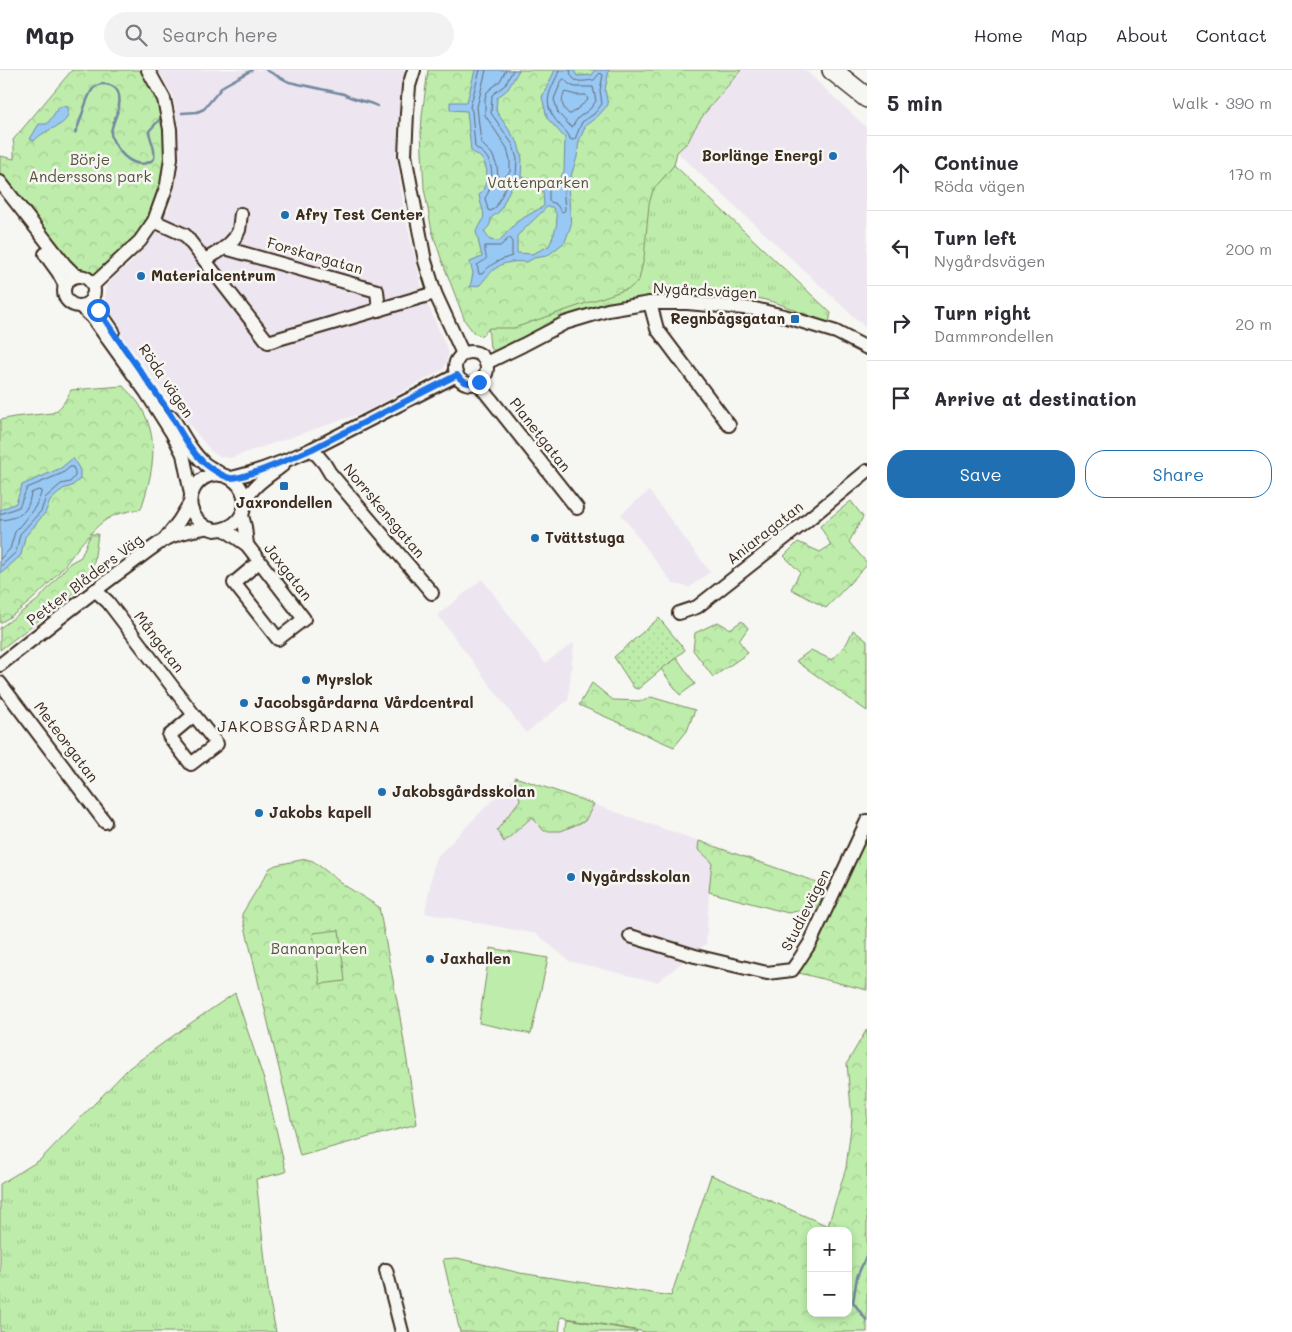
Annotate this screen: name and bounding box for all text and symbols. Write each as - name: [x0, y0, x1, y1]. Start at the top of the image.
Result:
- search box: [104, 12, 454, 57]
- text: Map: [25, 19, 74, 50]
- icon: search: [122, 21, 150, 49]
- text: Search here: [162, 22, 278, 47]
- text: Home: [974, 23, 1023, 47]
- text: Map: [1051, 23, 1087, 47]
- text: About: [1115, 23, 1168, 47]
- text: Contact: [1196, 23, 1267, 47]
- text: 5 min: [887, 89, 943, 116]
- text: Walk · 390 m: [1172, 92, 1272, 113]
- place label: Borlänge Energi: [702, 145, 823, 165]
- park label: Börje Anderssons park: [29, 149, 152, 186]
- marker: Borlänge Energi: [827, 150, 839, 162]
- text: Continue: [934, 150, 1019, 175]
- icon: ahead: [887, 159, 915, 187]
- text: 170 m: [1228, 163, 1272, 184]
- park label: Vattenparken: [487, 172, 589, 192]
- text: Röda vägen: [934, 175, 1025, 196]
- place label: Afry Test Center: [295, 204, 423, 224]
- marker: Afry Test Center: [279, 209, 291, 221]
- text: Turn left: [934, 225, 1017, 250]
- street label: Forskargatan: [265, 232, 366, 278]
- icon: left: [887, 234, 915, 262]
- text: 200 m: [1225, 238, 1272, 259]
- text: Nygårdsvägen: [934, 250, 1045, 271]
- place label: Materialcentrum: [151, 265, 276, 285]
- marker: Materialcentrum: [135, 270, 147, 282]
- street label: Nygårdsvägen: [652, 277, 758, 303]
- route start: [87, 299, 110, 322]
- text: Turn right: [934, 300, 1031, 325]
- place label: Regnbågsgatan: [670, 308, 785, 328]
- icon: right: [887, 309, 915, 337]
- marker: Regnbågsgatan: [789, 313, 801, 325]
- text: 20 m: [1235, 313, 1272, 334]
- text: Dammrondellen: [934, 325, 1054, 346]
- street label: Röda vägen: [135, 340, 199, 421]
- route end: [468, 371, 491, 394]
- icon: arrive: [887, 384, 915, 412]
- text: Arrive at destination: [934, 386, 1137, 411]
- street label: Planetgatan: [506, 393, 576, 476]
- button: Save: [887, 450, 1075, 498]
- button: Share: [1085, 450, 1272, 498]
- street label: Norrskensgatan: [339, 459, 430, 562]
- marker: Jaxrondellen: [278, 480, 290, 492]
- place label: Jaxrondellen: [236, 492, 332, 512]
- street label: Aniaragatan: [722, 496, 807, 568]
- place label: Tvättstuga: [545, 527, 625, 547]
- street label: Petter Blåders Väg: [22, 529, 147, 629]
- marker: Tvättstuga: [529, 532, 541, 544]
- street label: Jaxgatan: [260, 539, 317, 604]
- street label: Mångatan: [130, 607, 189, 676]
- place label: Myrslok: [316, 669, 373, 689]
- marker: Myrslok: [300, 674, 312, 686]
- place label: Jacobsgårdarna Vårdcentral: [254, 692, 473, 712]
- street label: Meteorgatan: [30, 697, 104, 786]
- marker: Jacobsgårdarna Vårdcentral: [238, 697, 250, 709]
- district label: JAKOBSGÅRDARNA: [217, 715, 381, 736]
- place label: Jakobsgårdsskolan: [392, 781, 535, 801]
- marker: Jakobsgårdsskolan: [376, 786, 388, 798]
- place label: Jakobs kapell: [269, 802, 372, 822]
- marker: Jakobs kapell: [253, 807, 265, 819]
- street label: Studievägen: [776, 865, 834, 954]
- place label: Nygårdsskolan: [581, 866, 690, 886]
- marker: Nygårdsskolan: [565, 871, 577, 883]
- park label: Bananparken: [271, 938, 367, 958]
- place label: Jaxhallen: [440, 948, 511, 968]
- marker: Jaxhallen: [424, 953, 436, 965]
- map controls: [807, 1227, 852, 1317]
- button: +: [807, 1227, 852, 1272]
- button: −: [807, 1272, 852, 1317]

